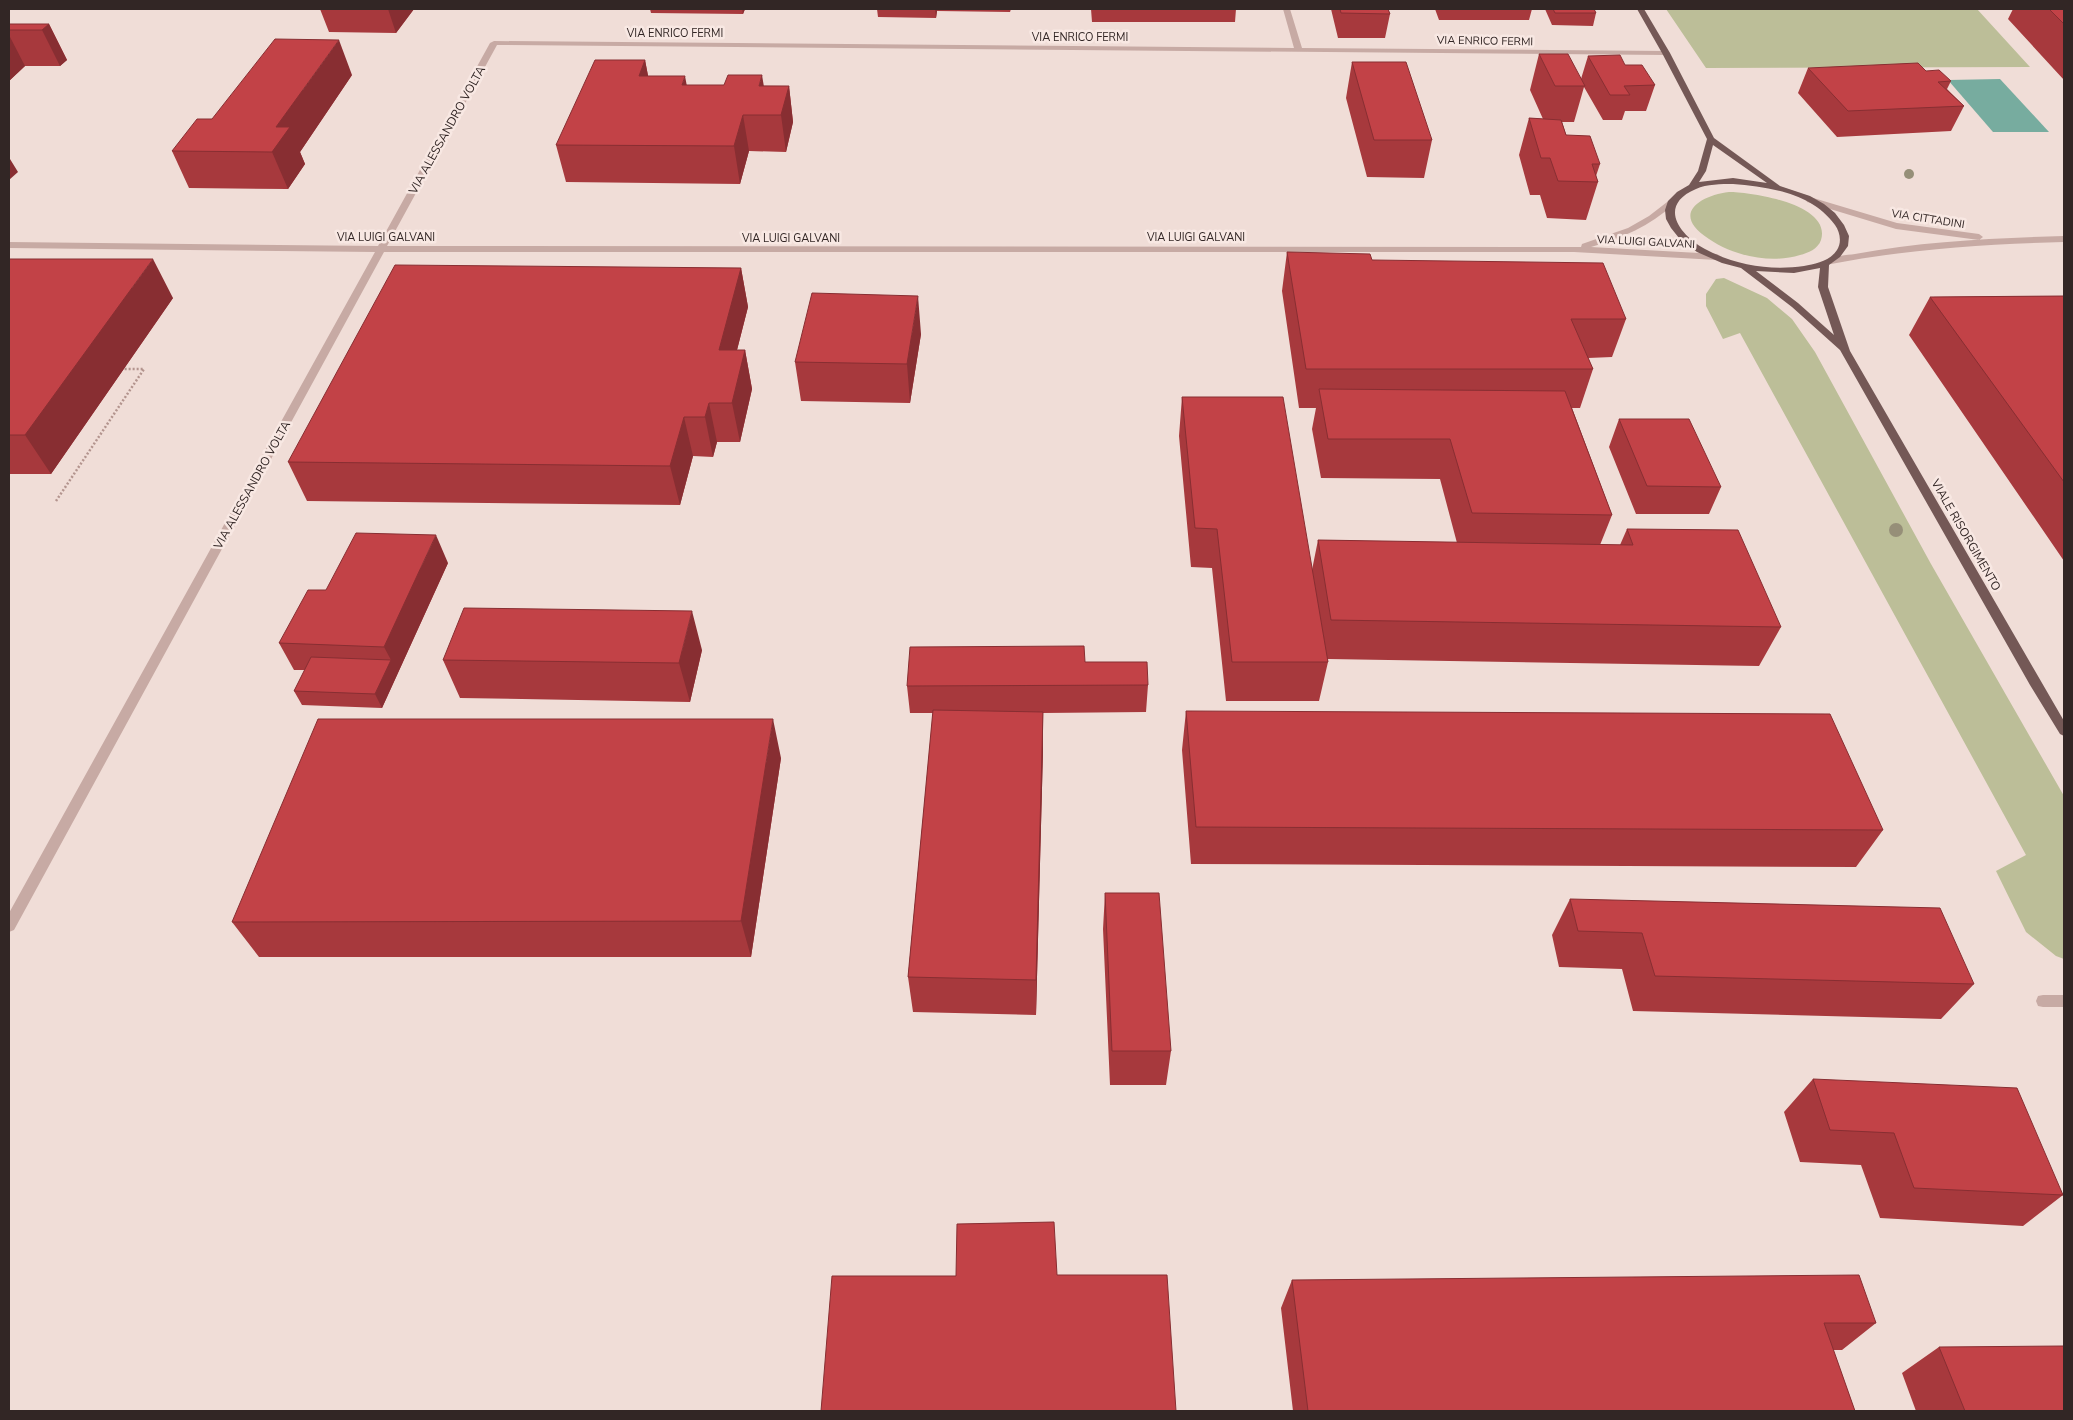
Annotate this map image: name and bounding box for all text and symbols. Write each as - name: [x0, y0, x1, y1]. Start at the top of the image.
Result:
- street label: VIA ENRICO FERMI: [626, 26, 723, 41]
- street label: VIA ENRICO FERMI: [1031, 30, 1128, 45]
- street label: VIA ENRICO FERMI: [1436, 33, 1533, 49]
- street label: VIA ALESSANDRO VOLTA: [405, 63, 489, 198]
- street label: VIA CITTADINI: [1889, 206, 1966, 232]
- street label: VIA LUIGI GALVANI: [336, 230, 435, 245]
- street label: VIA LUIGI GALVANI: [1146, 230, 1245, 245]
- street label: VIA LUIGI GALVANI: [741, 231, 840, 246]
- street label: VIA LUIGI GALVANI: [1596, 232, 1695, 252]
- street label: VIA ALESSANDRO VOLTA: [210, 418, 294, 553]
- street label: VIALE RISORGIMENTO: [1927, 476, 2004, 594]

